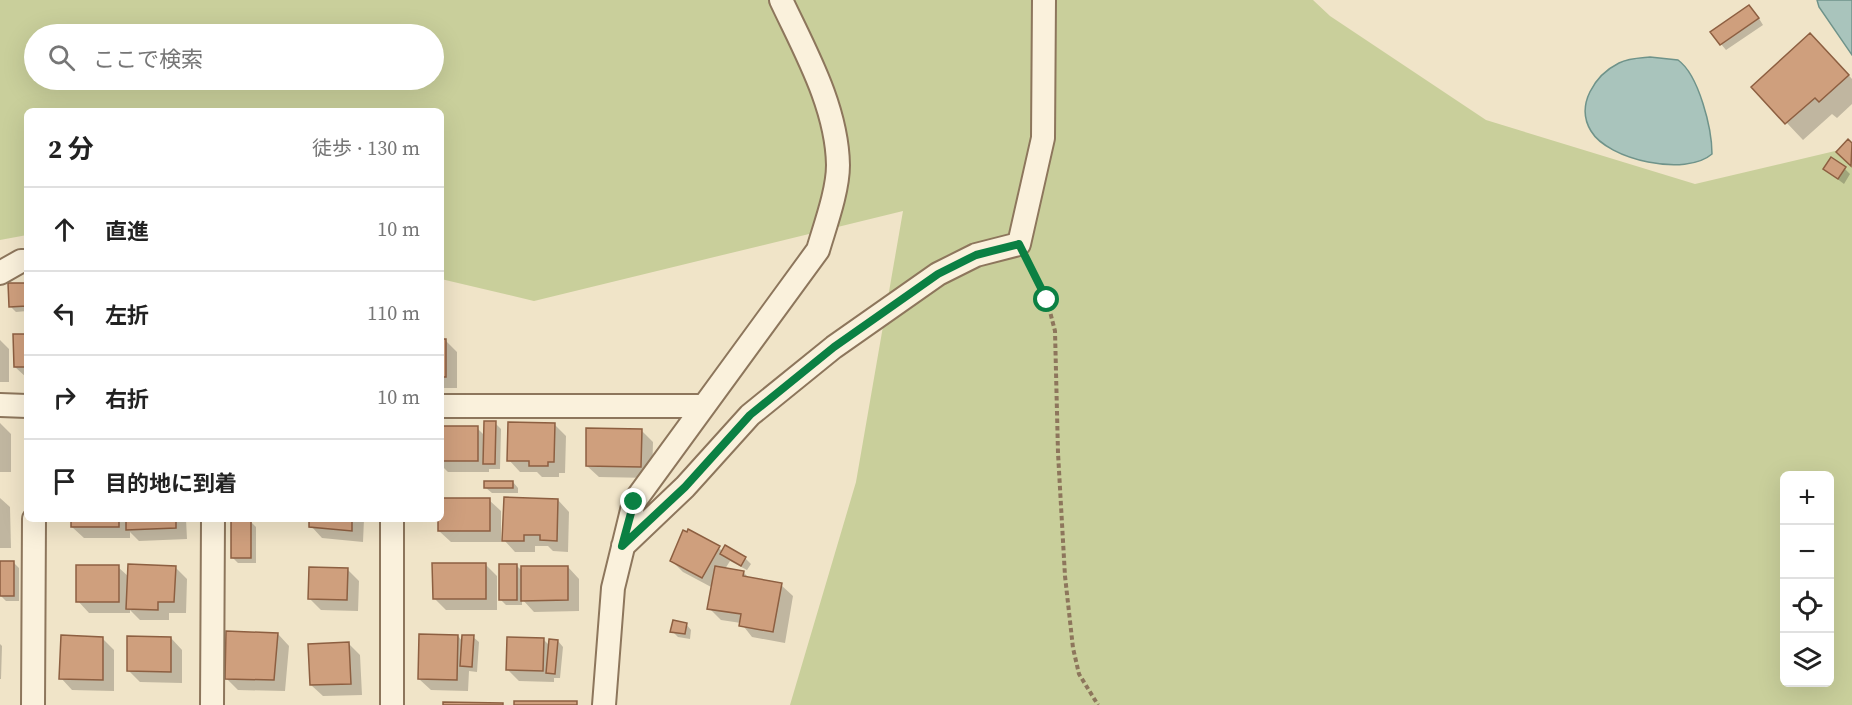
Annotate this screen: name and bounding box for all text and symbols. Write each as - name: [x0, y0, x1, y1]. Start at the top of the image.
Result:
- search box: [24, 24, 444, 90]
- icon: search: [45, 41, 78, 74]
- text: ここで検索: [93, 44, 203, 74]
- text: 2 分: [48, 131, 94, 167]
- text: 徒歩 · 130 m: [312, 134, 420, 162]
- icon: ahead: [48, 213, 81, 246]
- text: 10 m: [377, 215, 420, 243]
- text: 直進: [105, 216, 149, 246]
- route start: [1033, 286, 1059, 312]
- icon: left: [48, 297, 81, 330]
- text: 110 m: [367, 299, 420, 327]
- text: 左折: [105, 300, 149, 330]
- icon: right: [48, 381, 81, 414]
- text: 10 m: [377, 383, 420, 411]
- text: 右折: [105, 384, 149, 414]
- icon: arrive: [48, 465, 81, 498]
- text: 目的地に到着: [105, 468, 237, 498]
- map controls: [1780, 471, 1834, 687]
- button: +: [1780, 471, 1834, 525]
- route end: [620, 488, 646, 514]
- button: −: [1780, 525, 1834, 579]
- button: locate: [1780, 579, 1834, 633]
- button: layers: [1780, 633, 1834, 687]

